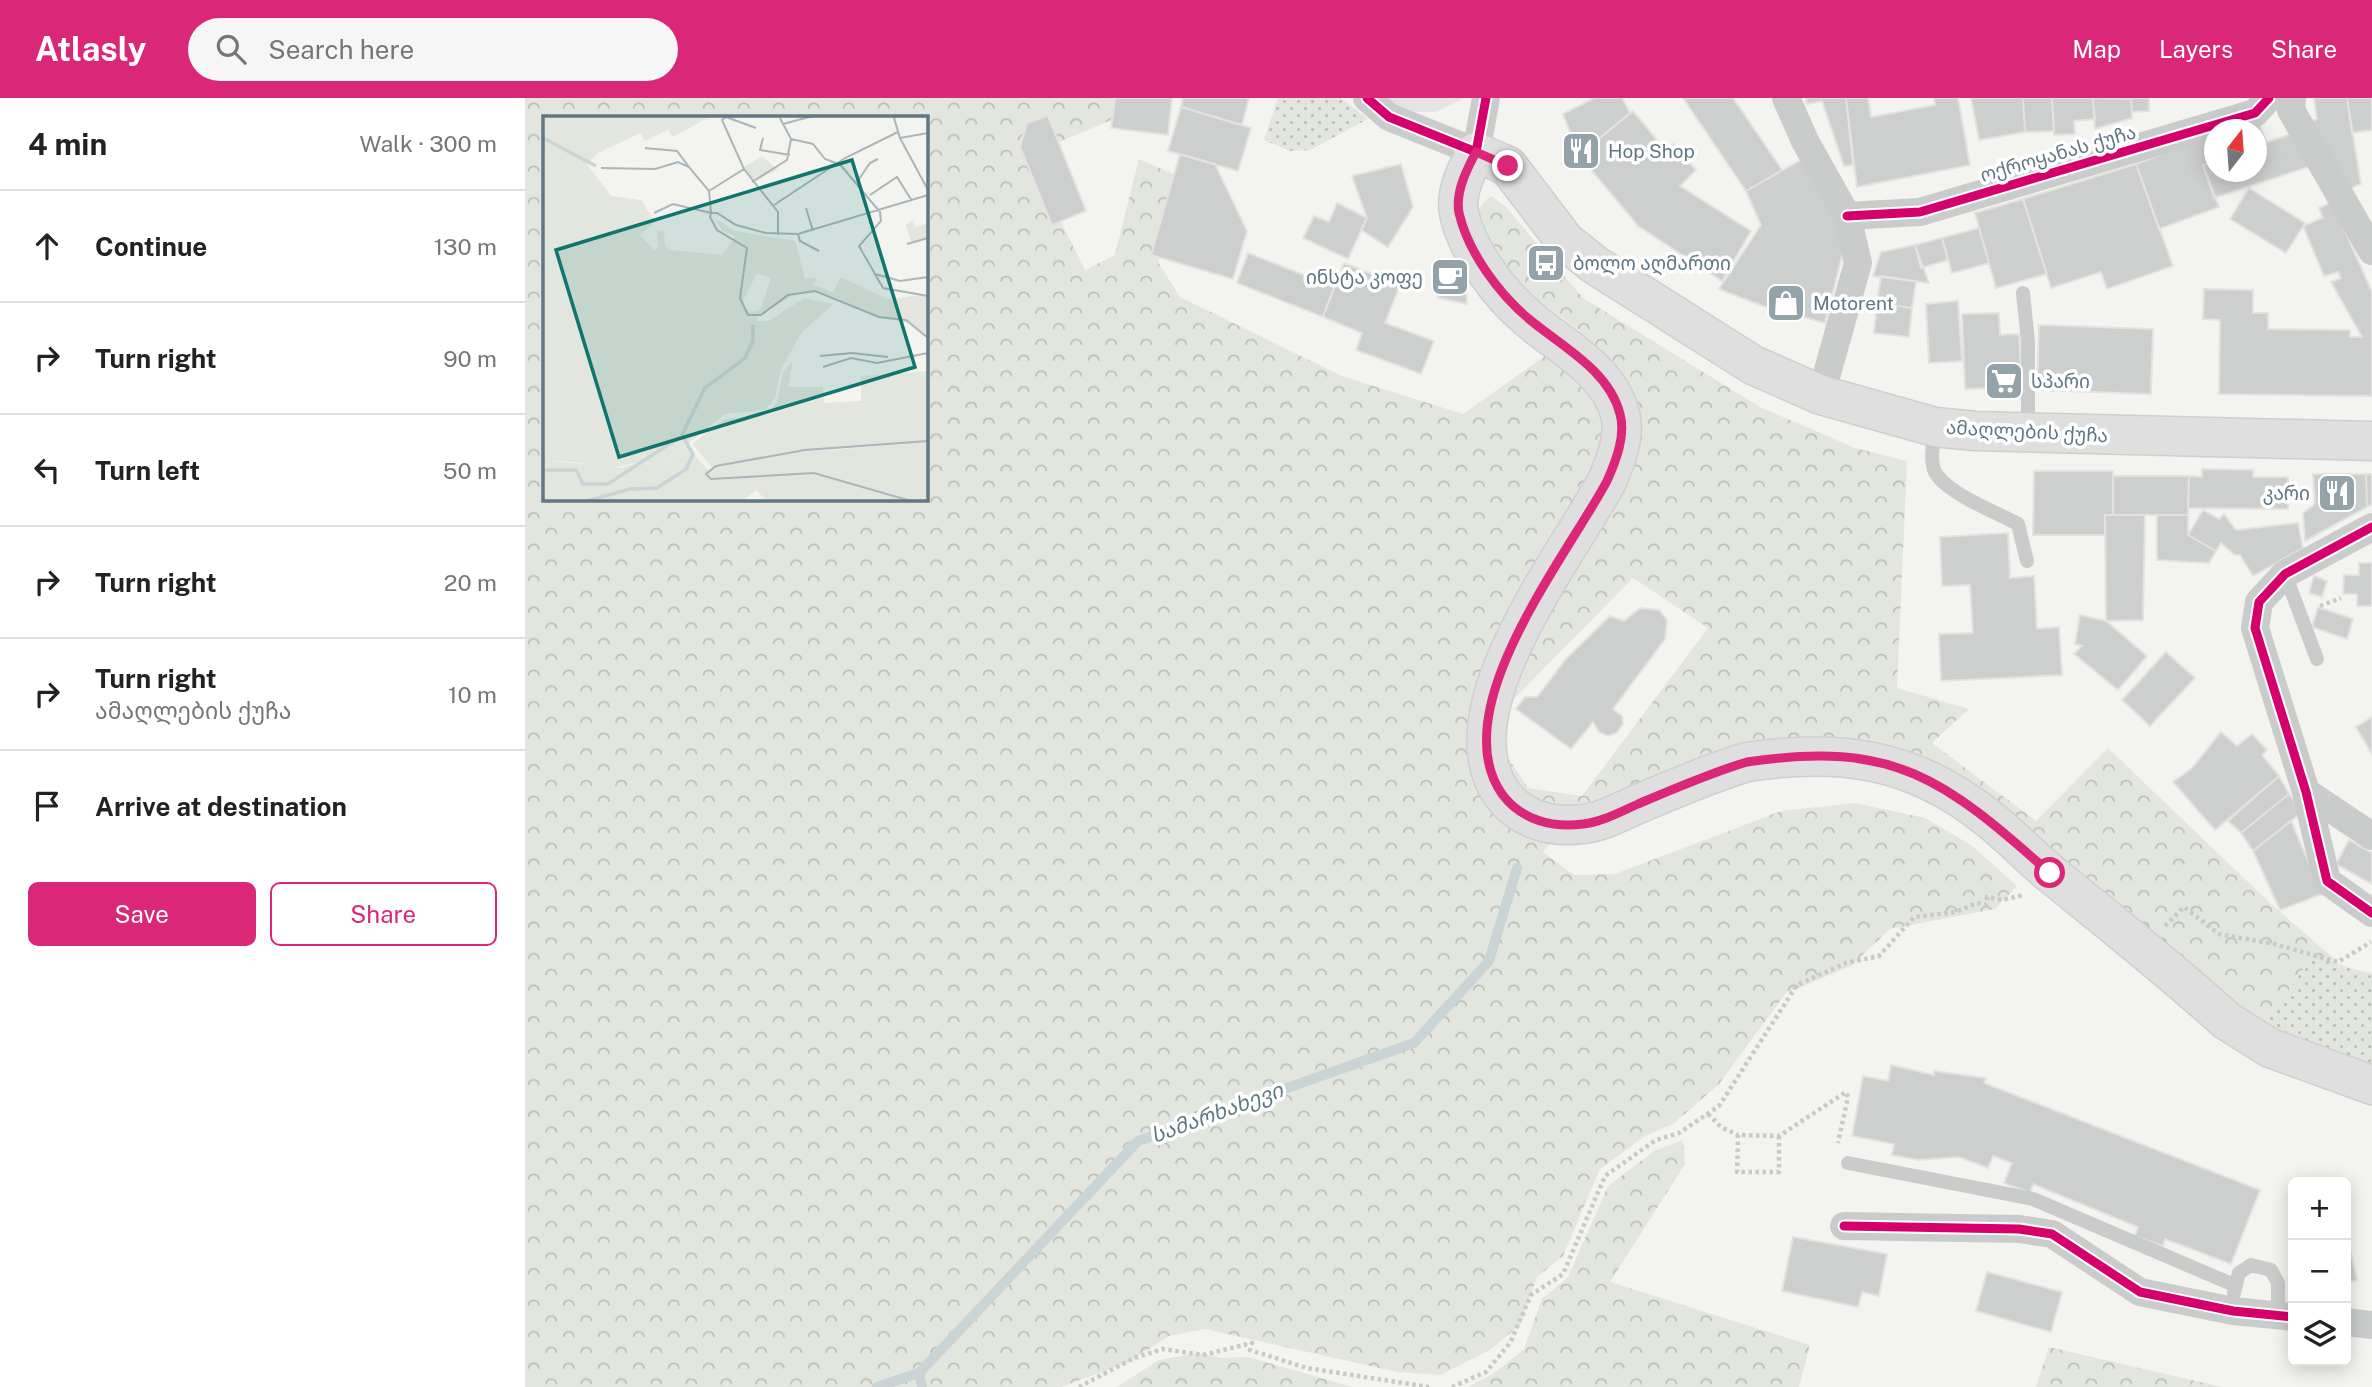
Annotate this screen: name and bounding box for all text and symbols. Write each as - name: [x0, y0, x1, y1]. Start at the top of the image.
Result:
- search box: [188, 18, 678, 81]
- text: Atlasly: [35, 30, 146, 68]
- icon: search: [212, 30, 250, 68]
- text: Search here: [268, 34, 414, 65]
- text: Map: [2072, 35, 2121, 63]
- text: Layers: [2159, 35, 2233, 63]
- text: Share: [2271, 35, 2337, 63]
- inset map: [543, 116, 927, 500]
- north arrow: [2204, 119, 2267, 182]
- street label: ოქროყანას ქუჩა: [1978, 120, 2139, 187]
- text: 4 min: [28, 126, 107, 162]
- text: Walk · 300 m: [359, 130, 497, 157]
- restaurant icon: Hop Shop: [1560, 130, 1602, 172]
- place label: Hop Shop: [1608, 140, 1695, 162]
- route end: [1492, 150, 1523, 181]
- icon: ahead: [28, 227, 66, 265]
- text: Continue: [95, 231, 207, 262]
- text: 130 m: [434, 233, 497, 260]
- bus stop icon: ბოლო აღმართი: [1525, 242, 1567, 284]
- place label: ბოლო აღმართი: [1573, 252, 1731, 276]
- cafe icon: ინსტა კოფე: [1429, 256, 1471, 298]
- place label: ინსტა კოფე: [1306, 266, 1423, 289]
- shop icon: Motorent: [1765, 282, 1807, 324]
- place label: Motorent: [1813, 292, 1894, 314]
- icon: right: [28, 339, 66, 377]
- text: Turn right: [95, 343, 217, 374]
- text: 90 m: [443, 345, 497, 372]
- supermarket icon: სპარი: [1983, 360, 2025, 402]
- place label: სპარი: [2031, 370, 2090, 392]
- street label: ამაღლების ქუჩა: [1945, 416, 2109, 448]
- icon: left: [28, 451, 66, 489]
- text: Turn left: [95, 455, 200, 486]
- text: 50 m: [443, 457, 497, 484]
- restaurant icon: კარი: [2316, 472, 2358, 514]
- place label: კარი: [2263, 482, 2310, 505]
- icon: right: [28, 563, 66, 601]
- text: Turn right: [95, 567, 217, 598]
- text: 20 m: [444, 569, 497, 596]
- text: Turn right: [95, 663, 217, 694]
- icon: right: [28, 675, 66, 713]
- text: 10 m: [448, 681, 497, 708]
- text: ამაღლების ქუჩა: [95, 697, 291, 724]
- icon: arrive: [28, 787, 66, 825]
- text: Arrive at destination: [95, 791, 347, 822]
- route start: [2034, 857, 2065, 888]
- button: Save: [28, 882, 256, 946]
- button: Share: [270, 882, 497, 946]
- water label: სამარხახევი: [1148, 1077, 1287, 1149]
- map controls: [2288, 1177, 2351, 1366]
- button: +: [2288, 1177, 2351, 1240]
- button: −: [2288, 1240, 2351, 1303]
- button: layers: [2288, 1303, 2351, 1366]

